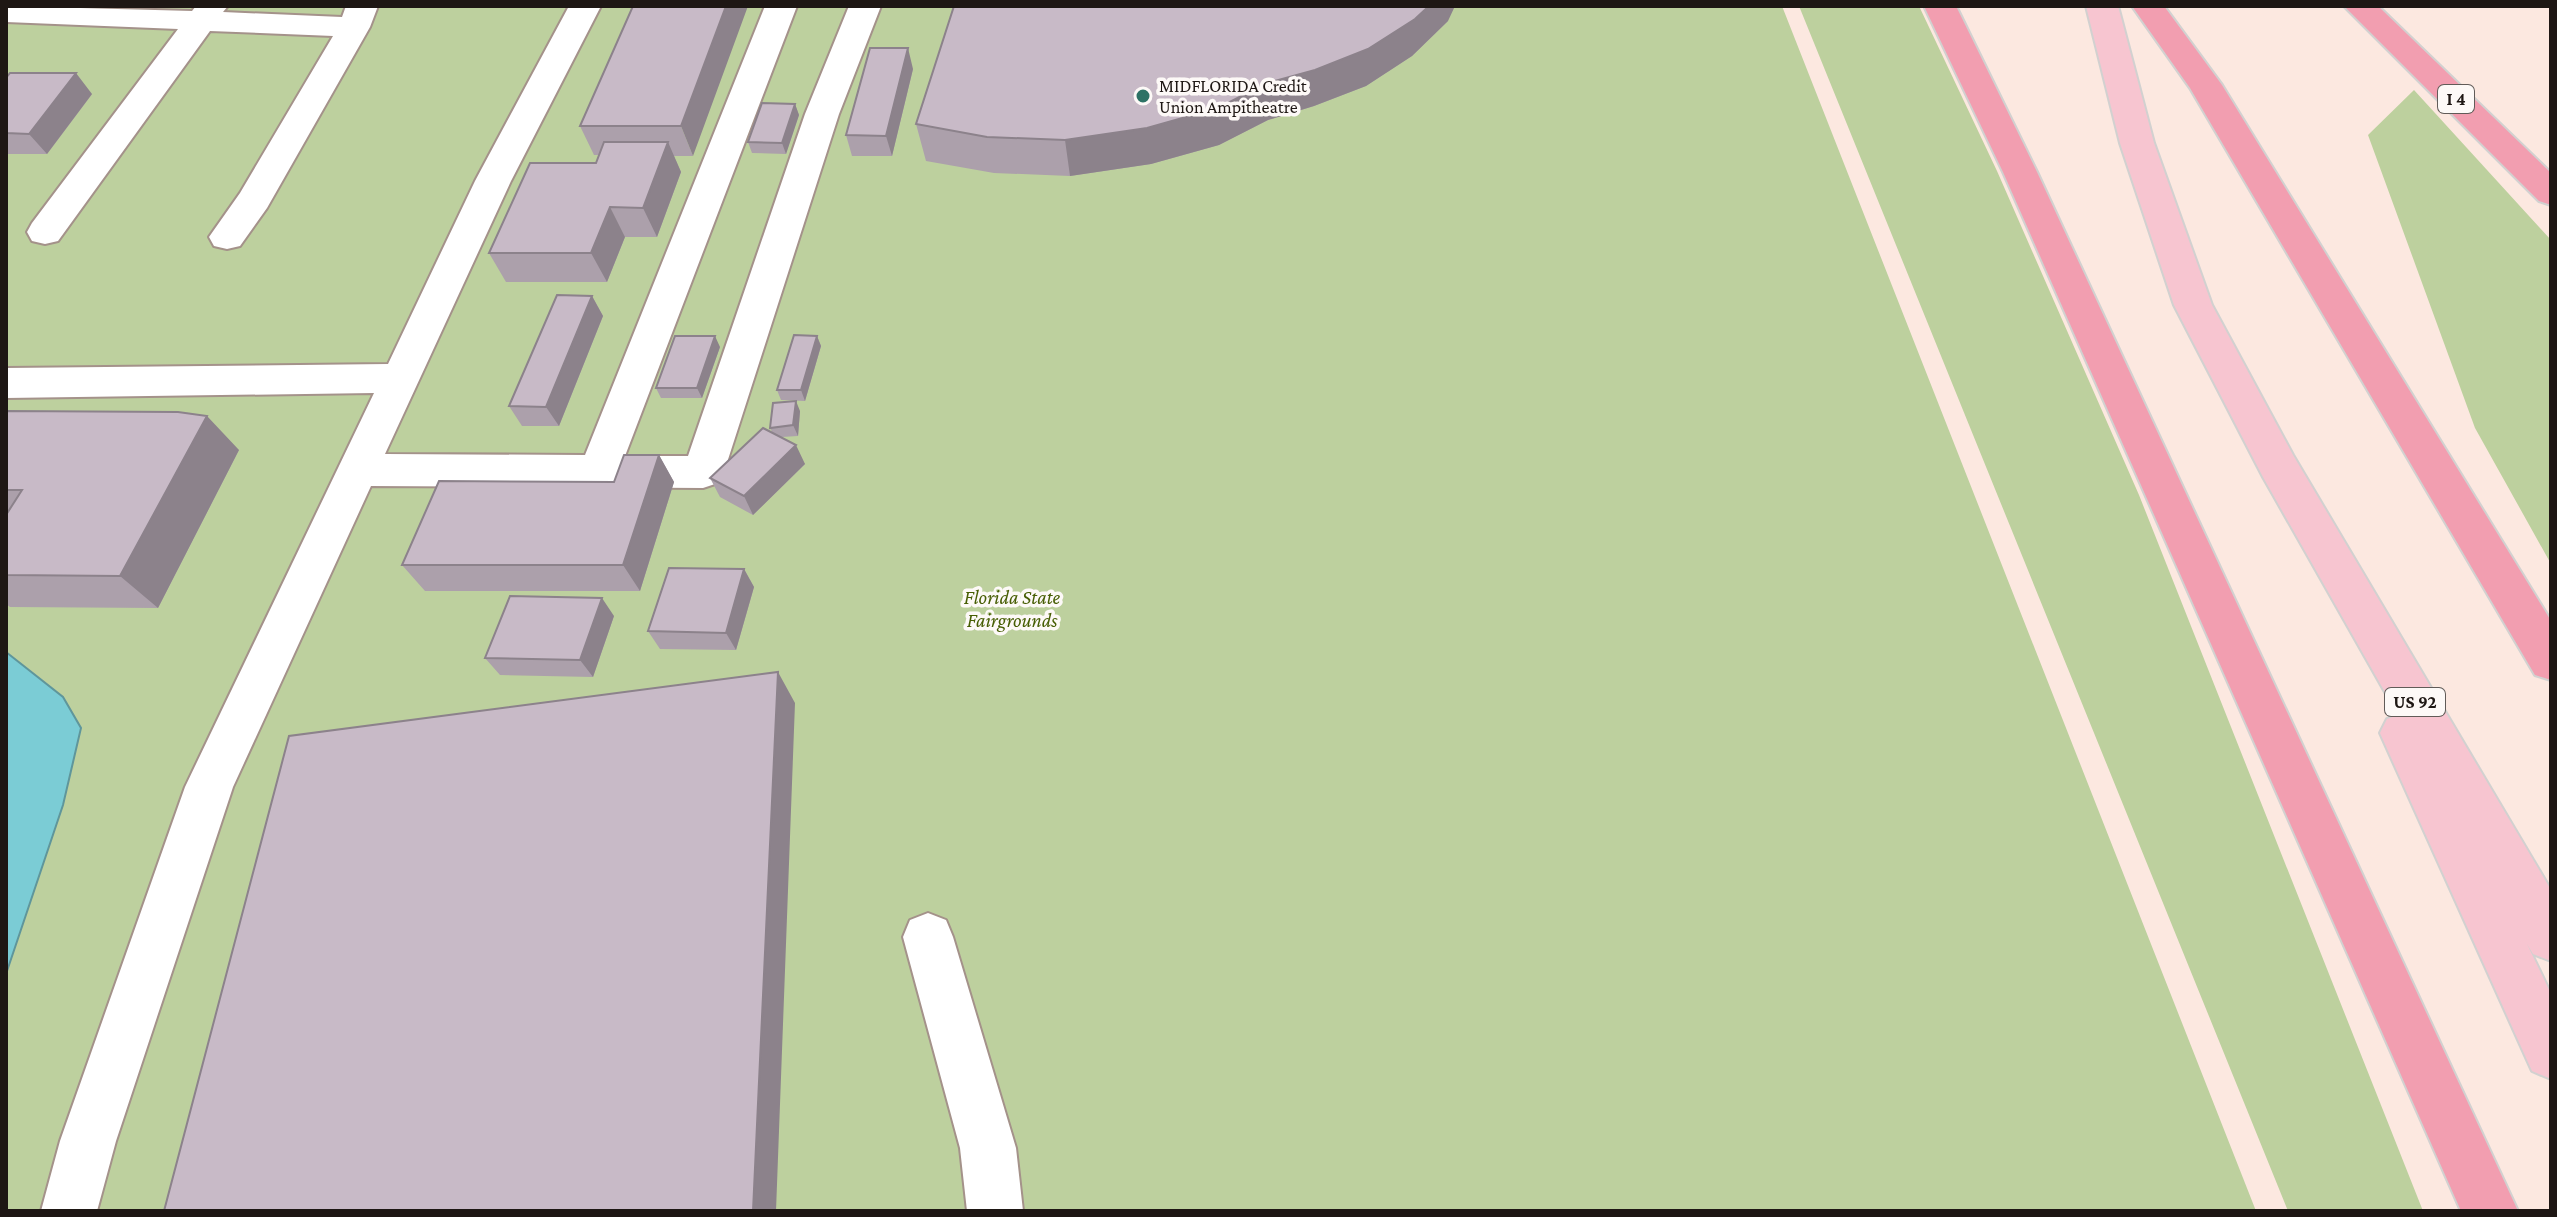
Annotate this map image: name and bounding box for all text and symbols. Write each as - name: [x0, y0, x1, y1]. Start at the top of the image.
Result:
- place label: MIDFLORIDA Credit Union Ampitheatre: [1159, 76, 1308, 117]
- road number: I 4: [2438, 85, 2474, 113]
- marker: MIDFLORIDA Credit Union Ampitheatre: [1134, 87, 1152, 105]
- park label: Florida State Fairgrounds: [964, 586, 1061, 632]
- road number: US 92: [2385, 688, 2445, 716]

